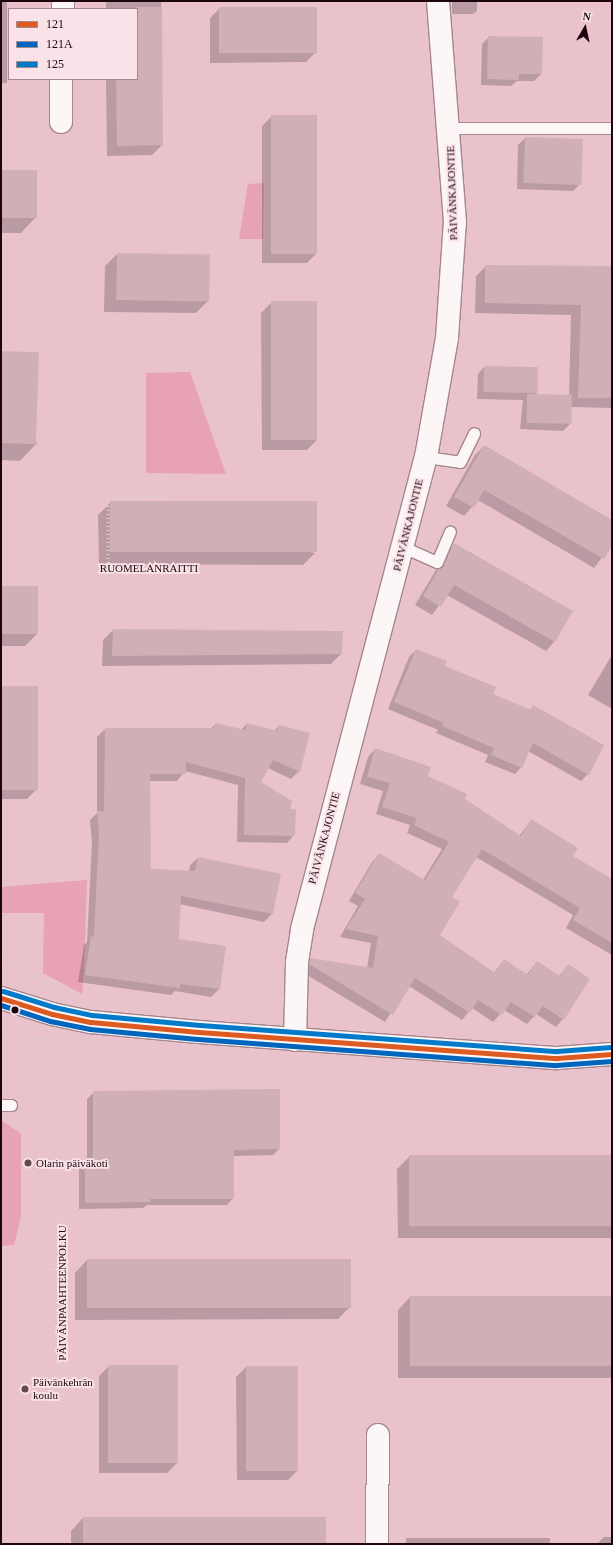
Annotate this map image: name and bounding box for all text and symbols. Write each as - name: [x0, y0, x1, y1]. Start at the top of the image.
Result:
- legend: [8, 8, 138, 80]
- north arrow: [565, 8, 605, 48]
- text: N: [582, 10, 592, 23]
- text: 121: [46, 17, 64, 31]
- text: 121A: [46, 37, 73, 51]
- text: 125: [46, 57, 64, 71]
- street label: PÄIVÄNKAJONTIE: [444, 145, 460, 241]
- street label: PÄIVÄNKAJONTIE: [390, 477, 426, 573]
- street label: RUOMELANRAITTI: [100, 561, 198, 575]
- street label: PÄIVÄNKAJONTIE: [305, 791, 343, 885]
- unlabelled marker: [10, 1005, 20, 1015]
- place label: Olarin päiväkoti: [36, 1156, 108, 1170]
- marker: Olarin päiväkoti: [23, 1158, 33, 1168]
- street label: PÄIVÄNPAAHTEENPOLKU: [55, 1225, 69, 1361]
- place label: Päivänkehrän koulu: [33, 1376, 93, 1402]
- marker: Päivänkehrän koulu: [20, 1384, 30, 1394]

